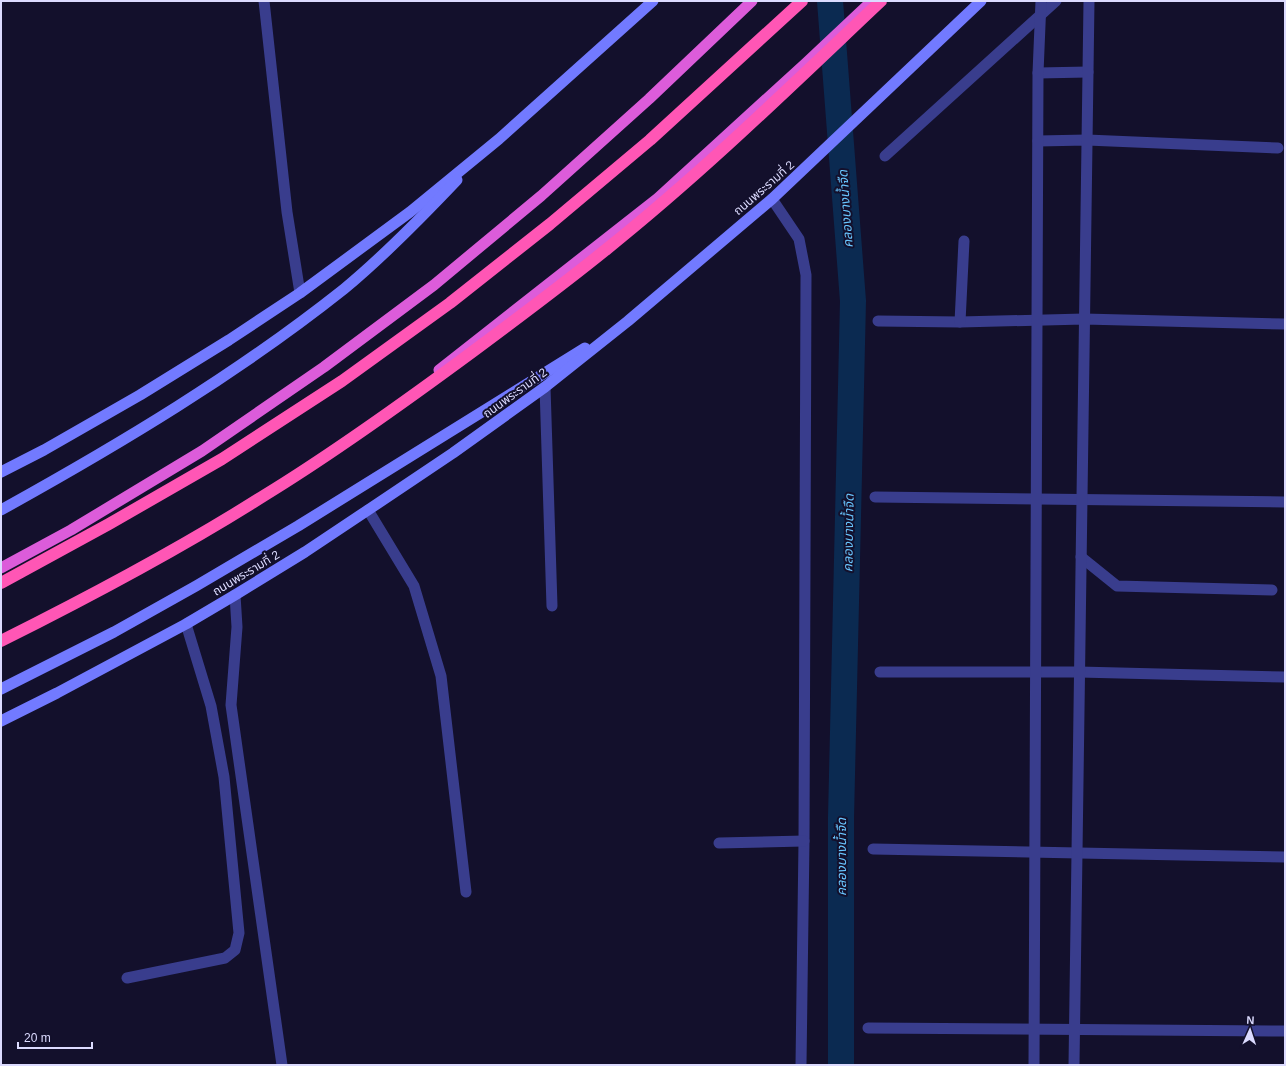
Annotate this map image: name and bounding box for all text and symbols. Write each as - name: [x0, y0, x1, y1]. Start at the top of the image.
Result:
- street label: ถนนพระรามที่ 2: [730, 156, 797, 218]
- water label: คลองบางน้ำจืด: [833, 168, 856, 249]
- street label: ถนนพระรามที่ 2: [479, 363, 550, 421]
- water label: คลองบางน้ำจืด: [838, 493, 857, 572]
- street label: ถนนพระรามที่ 2: [209, 546, 282, 598]
- water label: คลองบางน้ำจืด: [832, 817, 849, 896]
- north arrow: [1230, 1010, 1270, 1050]
- text: N: [1246, 1014, 1255, 1026]
- scale bar: [18, 1024, 92, 1050]
- text: 20 m: [24, 1031, 51, 1045]

